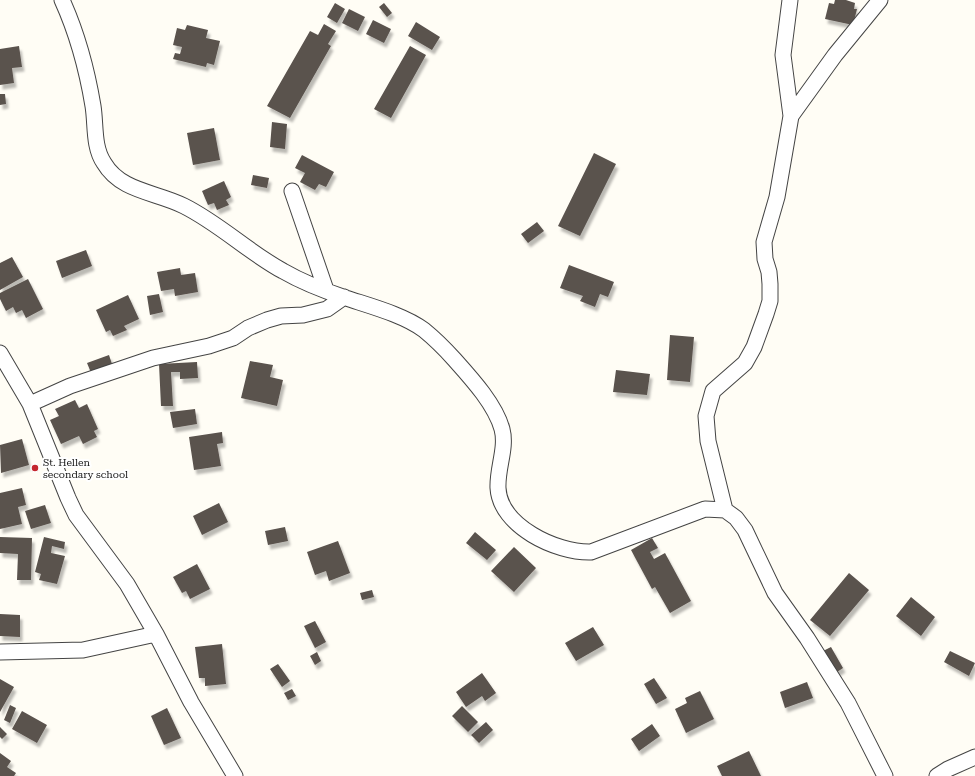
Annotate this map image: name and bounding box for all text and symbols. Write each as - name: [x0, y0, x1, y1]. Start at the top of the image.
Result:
- place label: St. Hellen secondary school: [43, 457, 128, 480]
- marker: St. Hellen secondary school: [30, 463, 40, 473]

